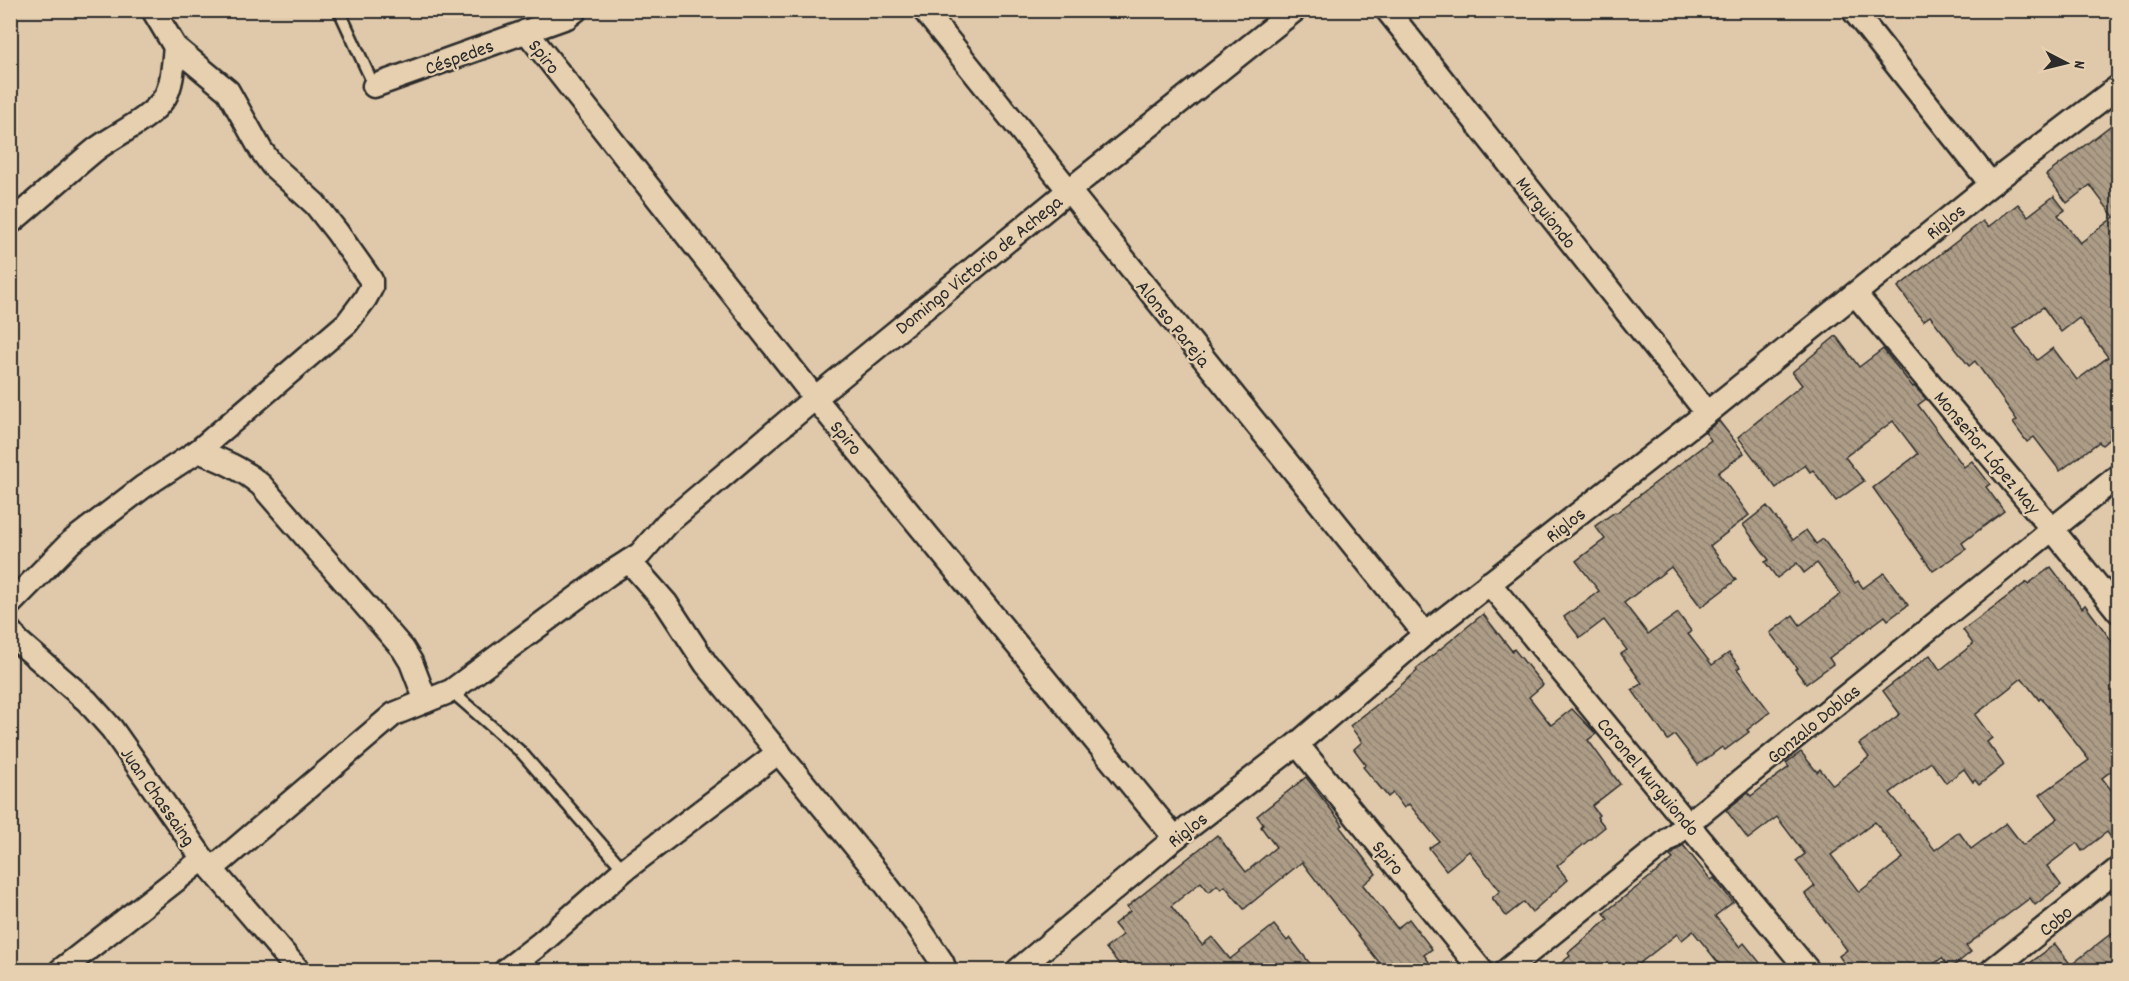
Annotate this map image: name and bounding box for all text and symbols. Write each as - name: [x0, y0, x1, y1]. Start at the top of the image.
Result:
- street label: Céspedes: [422, 33, 498, 84]
- north arrow: [2036, 33, 2096, 93]
- street label: Spiro: [520, 34, 565, 82]
- text: N: [2066, 59, 2090, 70]
- street label: Murguiondo: [1507, 172, 1582, 256]
- street label: Domingo Victorio de Achega: [890, 190, 1070, 343]
- street label: Riglos: [1921, 199, 1973, 248]
- street label: Alonso Pareja: [1128, 275, 1216, 375]
- street label: Monseñor López May: [1926, 386, 2046, 522]
- street label: Spiro: [822, 415, 868, 463]
- street label: Riglos: [1541, 502, 1593, 551]
- street label: Gonzalo Doblas: [1762, 679, 1868, 772]
- street label: Coronel Murguiondo: [1589, 712, 1705, 844]
- street label: Juan Chassaing: [112, 742, 201, 853]
- street label: Riglos: [1163, 807, 1215, 856]
- street label: Spiro: [1364, 835, 1410, 883]
- street label: Cobo: [2034, 900, 2080, 945]

